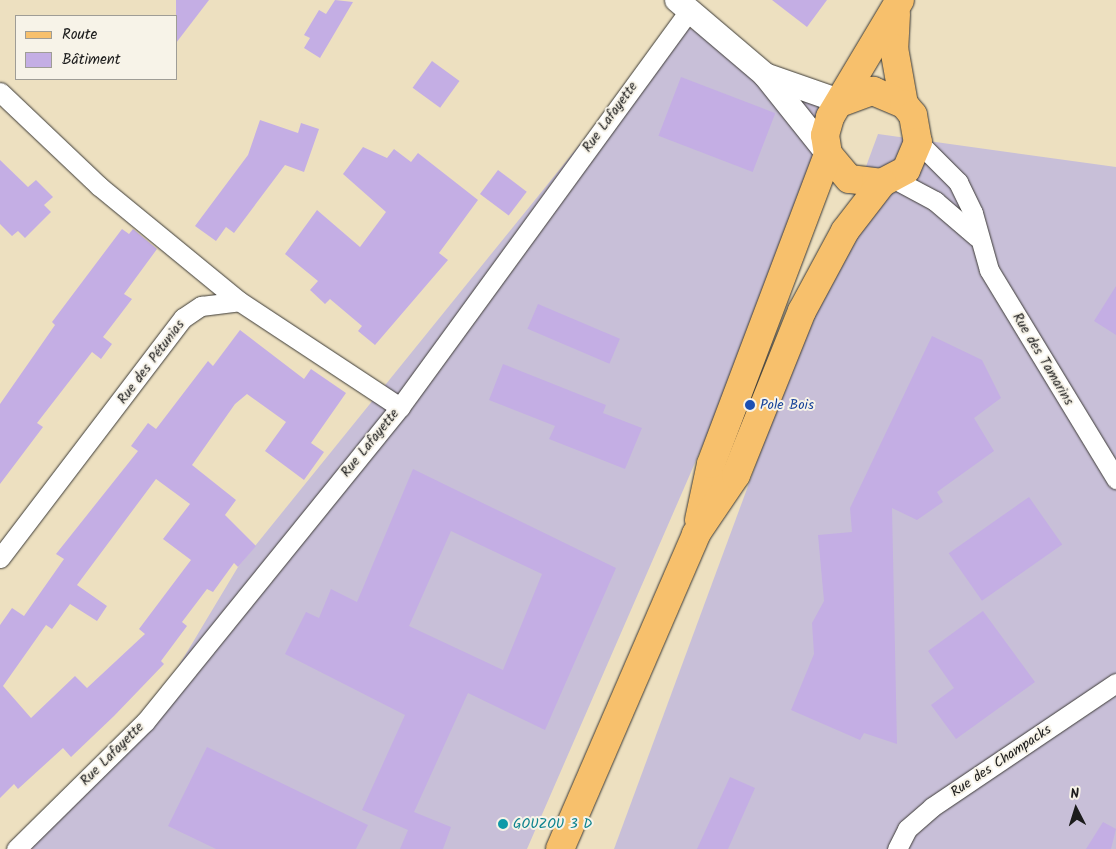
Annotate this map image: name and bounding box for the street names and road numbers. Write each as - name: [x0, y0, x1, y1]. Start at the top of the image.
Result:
- street label: Rue Lafayette: [579, 79, 641, 155]
- street label: Rue des Tamarins: [1009, 310, 1077, 408]
- street label: Rue des Pétunias: [114, 317, 188, 407]
- street label: Rue Lafayette: [337, 406, 403, 480]
- street label: Rue Lafayette: [77, 719, 147, 789]
- street label: Rue des Champacks: [948, 721, 1054, 801]

